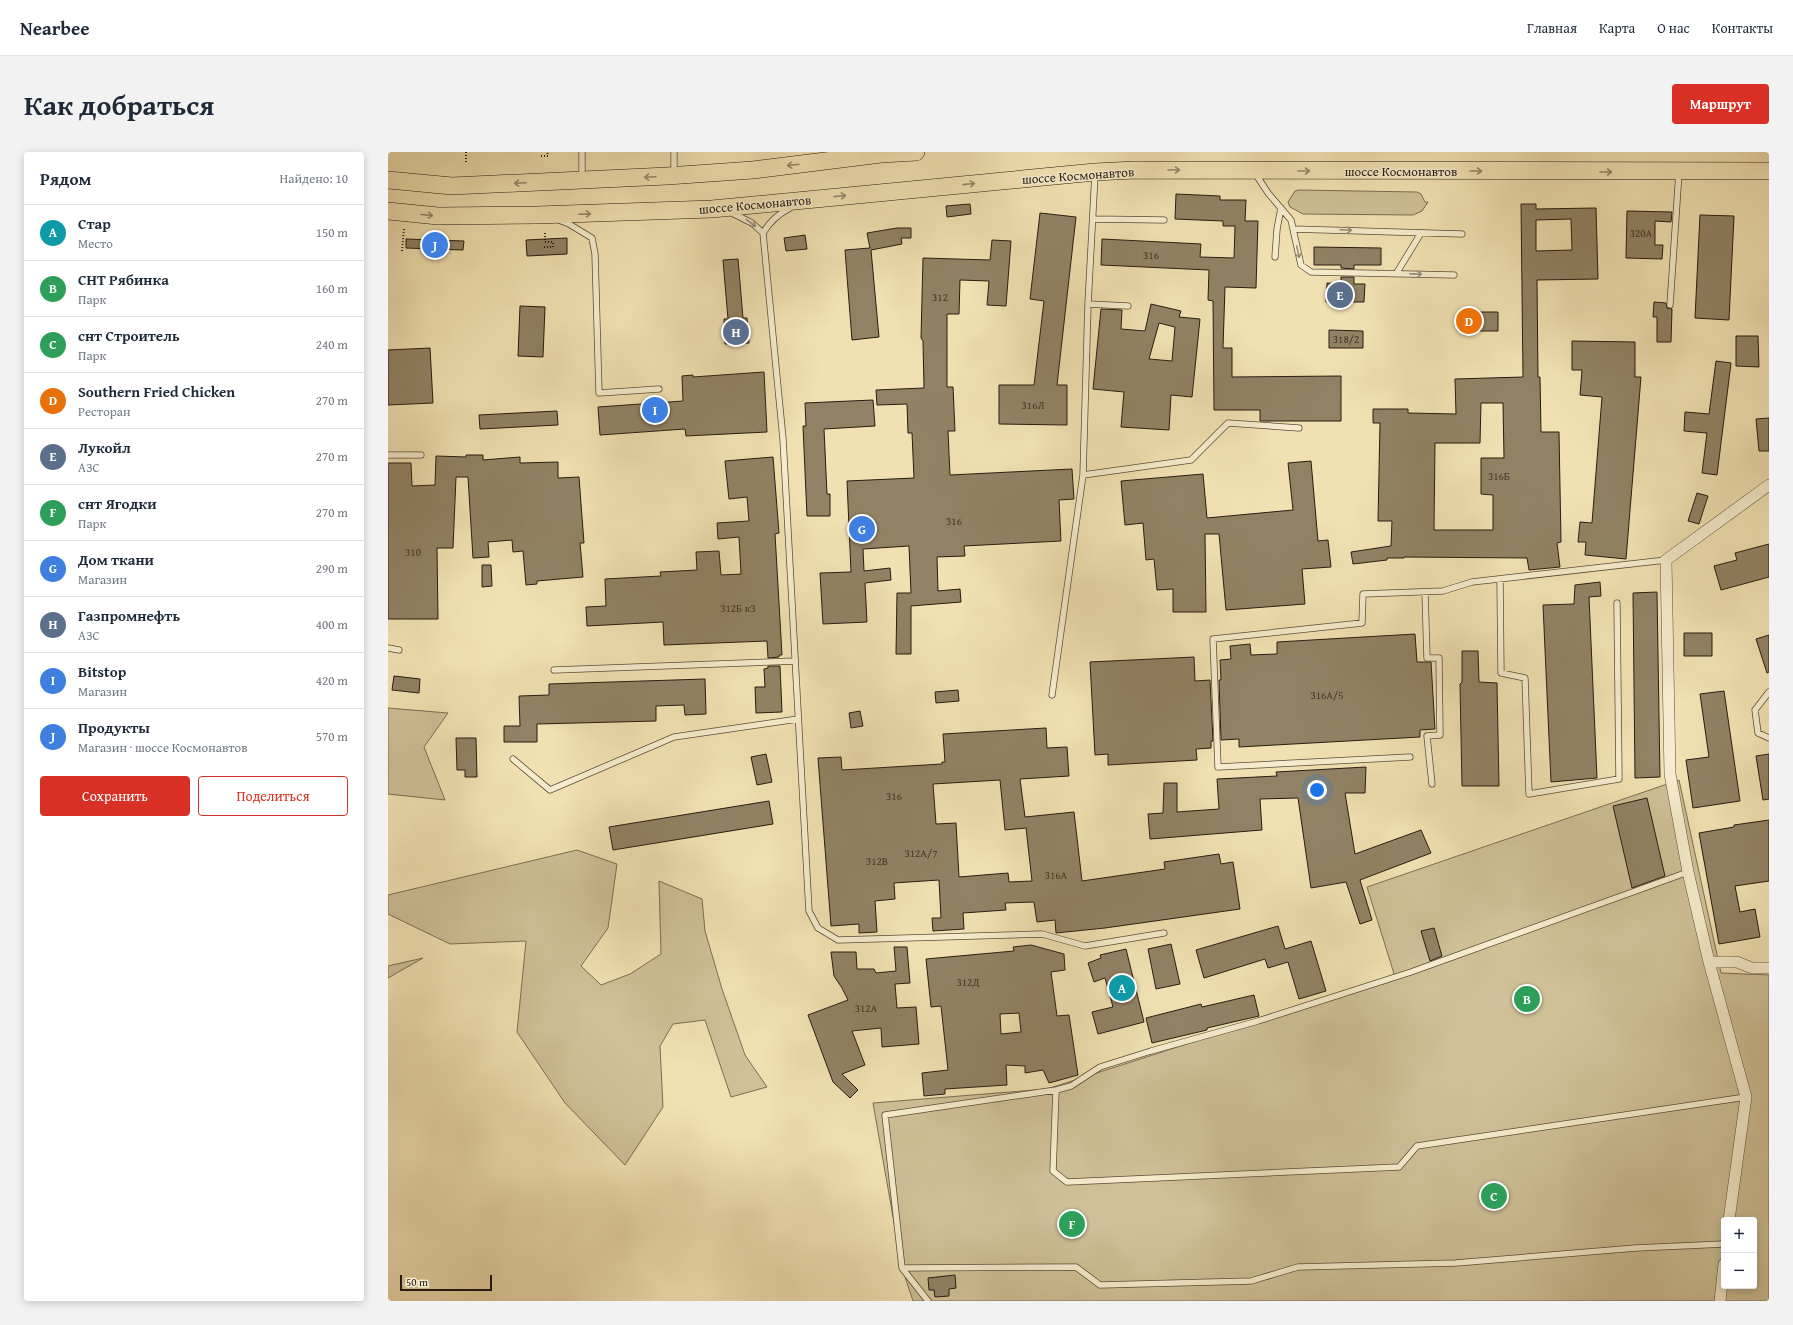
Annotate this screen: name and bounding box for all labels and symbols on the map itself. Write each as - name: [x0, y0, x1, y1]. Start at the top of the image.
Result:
- one-way arrow: [787, 161, 800, 169]
- street label: шоссе Космонавтов: [1021, 162, 1135, 189]
- street label: шоссе Космонавтов: [1345, 162, 1457, 181]
- one-way arrow: [1167, 166, 1180, 174]
- one-way arrow: [1297, 167, 1310, 175]
- one-way arrow: [1469, 167, 1482, 175]
- one-way arrow: [1599, 168, 1612, 176]
- one-way arrow: [644, 173, 657, 180]
- one-way arrow: [514, 179, 527, 186]
- one-way arrow: [962, 180, 975, 187]
- street label: шоссе Космонавтов: [698, 190, 812, 219]
- one-way arrow: [833, 192, 846, 200]
- one-way arrow: [578, 210, 591, 217]
- one-way arrow: [420, 211, 433, 218]
- one-way arrow: [746, 219, 757, 227]
- house number: 320А: [1630, 225, 1653, 241]
- one-way arrow: [1339, 226, 1352, 234]
- pin: J: [422, 230, 448, 260]
- one-way arrow: [1295, 245, 1303, 258]
- house number: 316: [1143, 247, 1159, 263]
- one-way arrow: [1409, 270, 1422, 278]
- pin: E: [1327, 280, 1353, 310]
- house number: 312: [932, 289, 948, 305]
- pin: D: [1456, 306, 1482, 336]
- pin: H: [723, 317, 749, 347]
- house number: 318/2: [1333, 331, 1359, 347]
- pin: I: [642, 395, 668, 425]
- house number: 316Л: [1022, 397, 1044, 413]
- house number: 316Б: [1488, 468, 1510, 484]
- house number: 316: [946, 513, 962, 529]
- pin: G: [849, 514, 875, 544]
- house number: 310: [405, 544, 421, 560]
- house number: 312Б к3: [720, 600, 756, 616]
- house number: 316А/5: [1310, 687, 1344, 703]
- your location: [1307, 780, 1327, 800]
- house number: 316: [886, 788, 902, 804]
- house number: 312А/7: [904, 845, 938, 861]
- house number: 312В: [866, 853, 888, 869]
- house number: 316А: [1045, 867, 1068, 883]
- pin: A: [1109, 973, 1135, 1003]
- house number: 312Д: [957, 974, 979, 990]
- pin: B: [1514, 984, 1540, 1014]
- house number: 312А: [855, 1000, 878, 1016]
- pin: C: [1481, 1181, 1507, 1211]
- pin: F: [1059, 1209, 1085, 1239]
- scale bar: [400, 1273, 492, 1292]

